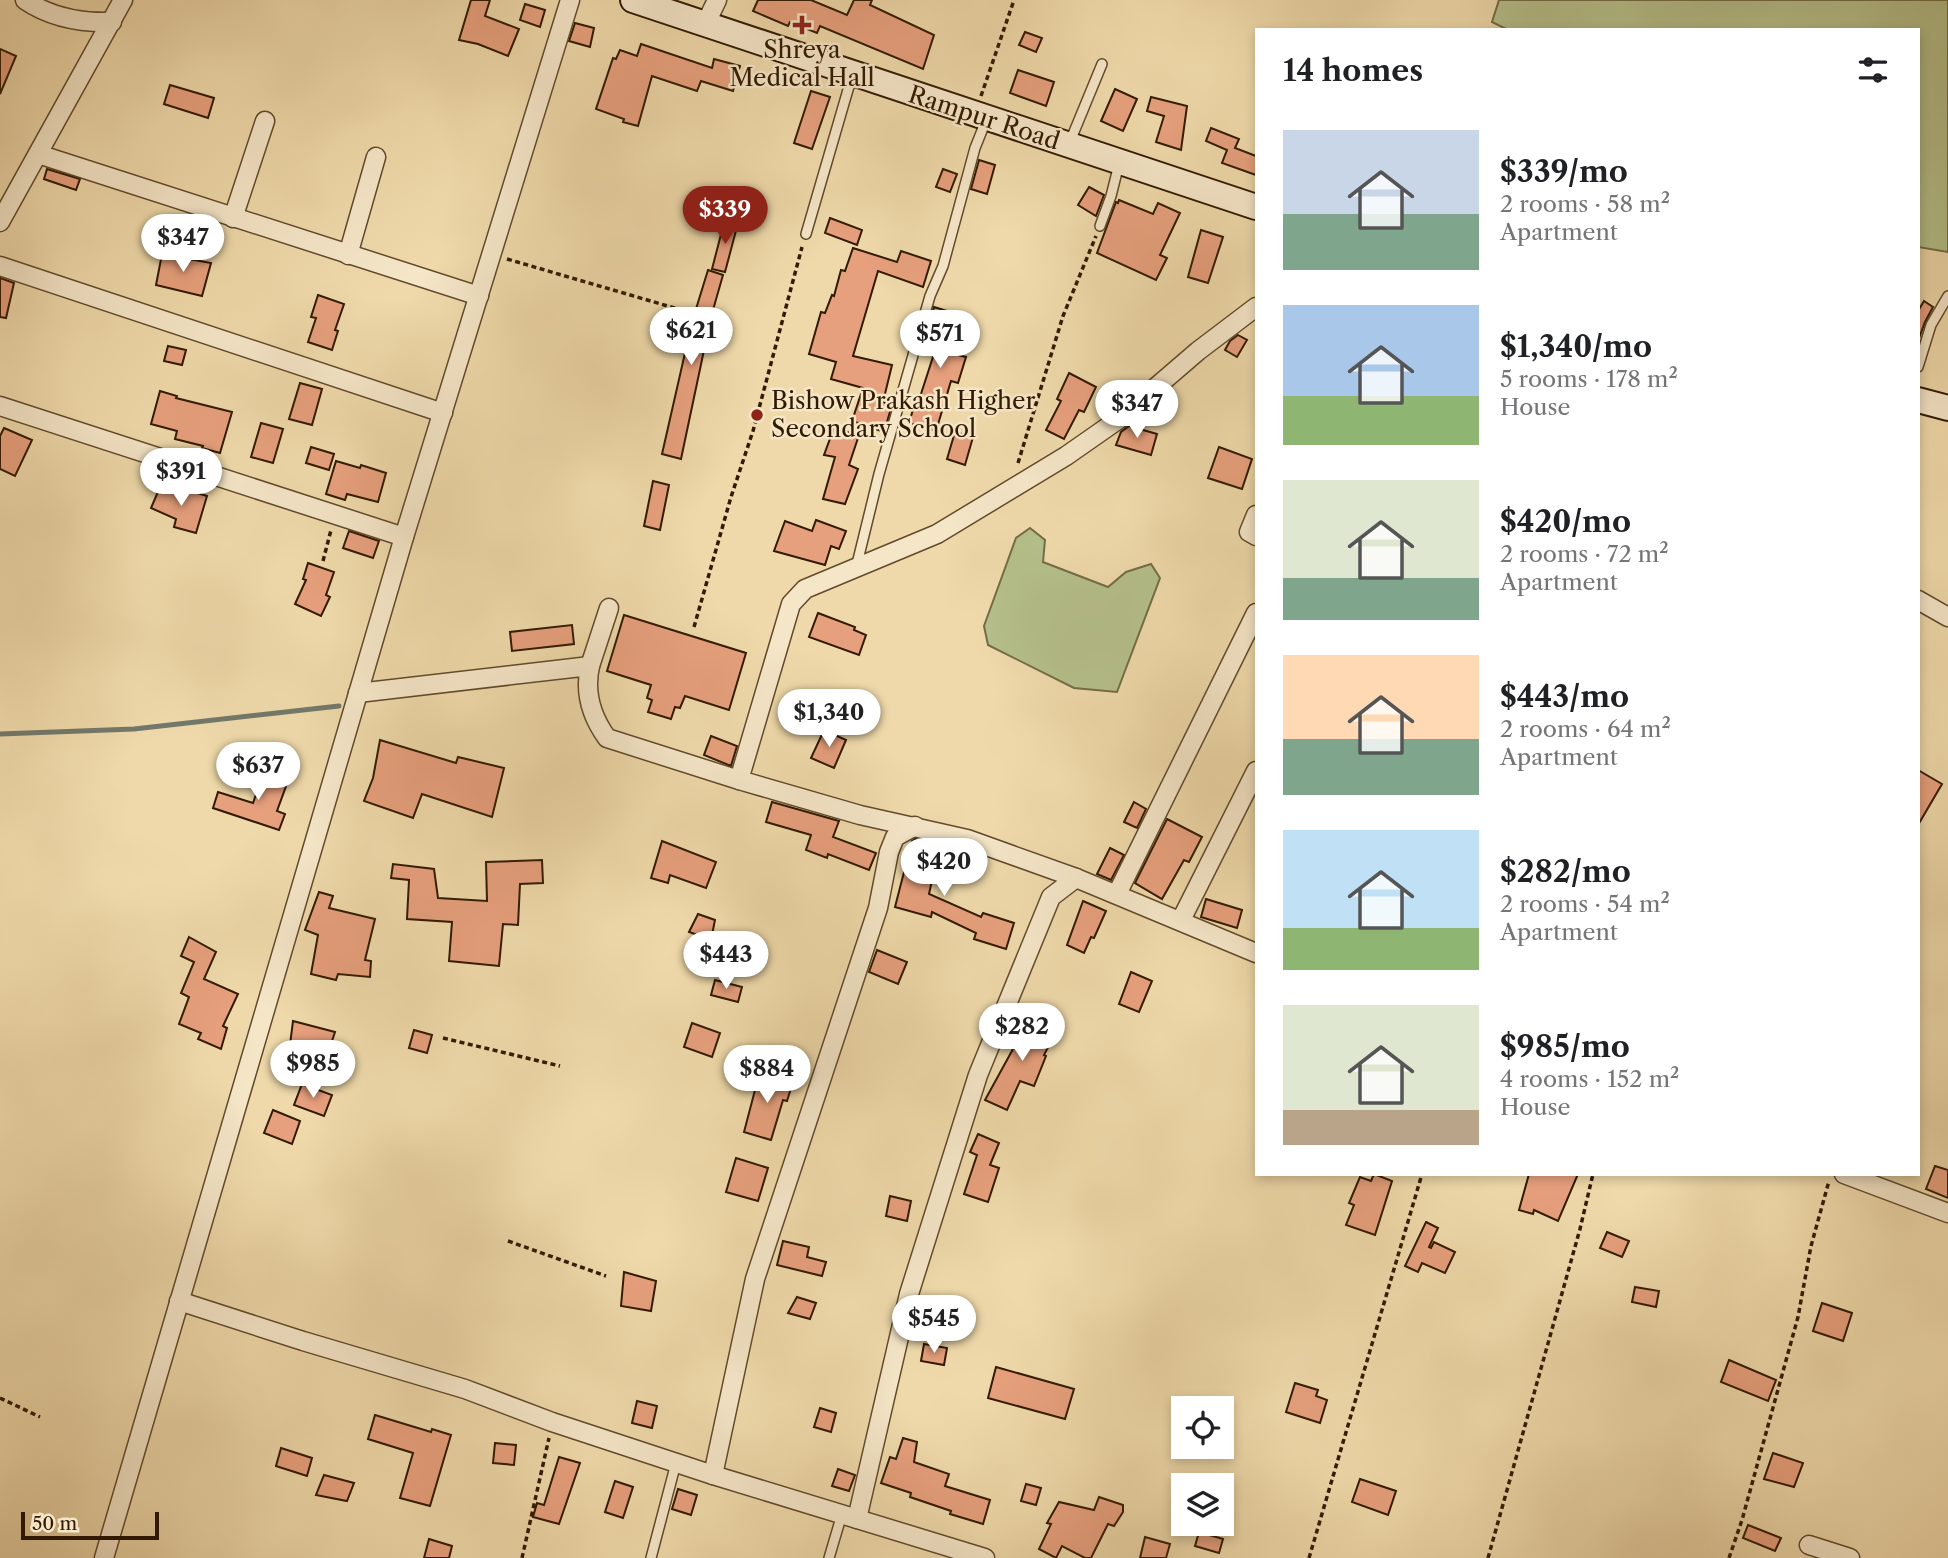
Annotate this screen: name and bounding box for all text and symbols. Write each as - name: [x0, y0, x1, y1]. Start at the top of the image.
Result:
- marker: Shreya Medical Hall: [794, 17, 810, 33]
- place label: Shreya Medical Hall: [729, 35, 875, 92]
- icon: filters: [1854, 51, 1892, 89]
- text: 14 homes: [1283, 52, 1423, 89]
- street label: Rampur Road: [905, 79, 1064, 156]
- text: $339/mo: [1500, 153, 1628, 190]
- icon: home: [1339, 158, 1423, 242]
- pin: $339: [684, 187, 766, 246]
- text: 2 rooms · 58 m²: [1500, 190, 1670, 218]
- text: $339: [699, 195, 751, 223]
- pin: $347: [142, 215, 224, 274]
- text: Apartment: [1500, 218, 1618, 246]
- text: $347: [157, 223, 209, 251]
- pin: $621: [650, 308, 732, 367]
- pin: $571: [899, 310, 981, 370]
- text: $621: [666, 316, 716, 344]
- text: $571: [916, 319, 964, 347]
- text: $1,340/mo: [1500, 328, 1652, 365]
- icon: home: [1339, 333, 1423, 417]
- text: 5 rooms · 178 m²: [1500, 365, 1678, 393]
- pin: $347: [1096, 380, 1178, 440]
- place label: Bishow Prakash Higher Secondary School: [771, 386, 1036, 443]
- text: $347: [1111, 389, 1163, 417]
- text: House: [1500, 393, 1570, 421]
- marker: Bishow Prakash Higher Secondary School: [749, 407, 765, 423]
- pin: $391: [140, 448, 222, 508]
- text: $391: [156, 457, 206, 485]
- text: $420/mo: [1500, 503, 1631, 540]
- icon: home: [1339, 508, 1423, 592]
- text: 2 rooms · 72 m²: [1500, 540, 1669, 568]
- text: Apartment: [1500, 568, 1618, 596]
- text: $443/mo: [1500, 678, 1629, 715]
- icon: home: [1339, 683, 1423, 767]
- pin: $1,340: [772, 690, 886, 749]
- text: $1,340: [794, 698, 864, 726]
- text: 2 rooms · 64 m²: [1500, 715, 1671, 743]
- pin: $637: [217, 742, 299, 802]
- text: Apartment: [1500, 743, 1618, 771]
- text: $637: [232, 751, 284, 779]
- pin: $420: [903, 838, 985, 898]
- text: $420: [917, 847, 971, 875]
- text: $282/mo: [1500, 853, 1631, 890]
- icon: home: [1339, 858, 1423, 942]
- text: 2 rooms · 54 m²: [1500, 890, 1670, 918]
- text: Apartment: [1500, 918, 1618, 946]
- pin: $443: [685, 932, 767, 991]
- text: $443: [699, 940, 753, 968]
- pin: $282: [981, 1004, 1063, 1063]
- text: $282: [995, 1012, 1049, 1040]
- text: $985/mo: [1500, 1028, 1630, 1065]
- icon: home: [1339, 1033, 1423, 1117]
- pin: $985: [272, 1040, 354, 1100]
- pin: $884: [726, 1046, 808, 1105]
- text: $985: [286, 1049, 340, 1077]
- text: $884: [740, 1054, 794, 1082]
- text: 4 rooms · 152 m²: [1500, 1065, 1680, 1093]
- text: House: [1500, 1093, 1570, 1121]
- pin: $545: [893, 1296, 975, 1355]
- text: $545: [908, 1304, 960, 1332]
- map controls: [1171, 1396, 1234, 1536]
- button: locate: [1171, 1396, 1234, 1459]
- button: layers: [1171, 1473, 1234, 1536]
- scale bar: [21, 1509, 159, 1541]
- text: 50 m: [32, 1512, 77, 1535]

